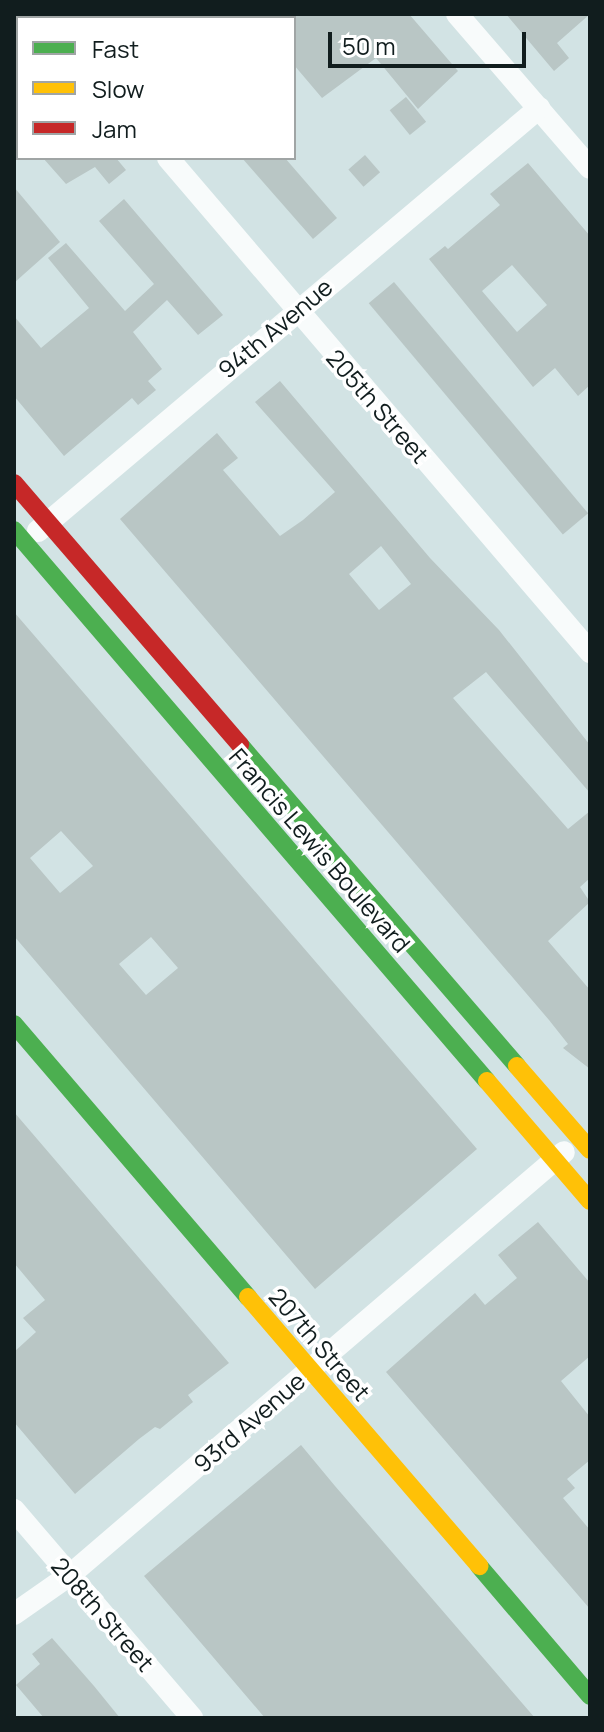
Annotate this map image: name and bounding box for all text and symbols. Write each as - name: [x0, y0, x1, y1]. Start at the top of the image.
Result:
- legend: [16, 16, 296, 160]
- scale bar: [332, 16, 530, 66]
- text: 50 m: [342, 29, 396, 62]
- text: Fast: [92, 32, 139, 65]
- text: Slow: [92, 72, 145, 105]
- text: Jam: [92, 112, 137, 145]
- street label: 94th Avenue: [212, 272, 338, 384]
- street label: 205th Street: [321, 343, 435, 469]
- street label: Francis Lewis Boulevard: [224, 742, 416, 958]
- street label: 207th Street: [263, 1282, 377, 1406]
- street label: 93rd Avenue: [188, 1366, 310, 1478]
- street label: 208th Street: [46, 1551, 160, 1677]

